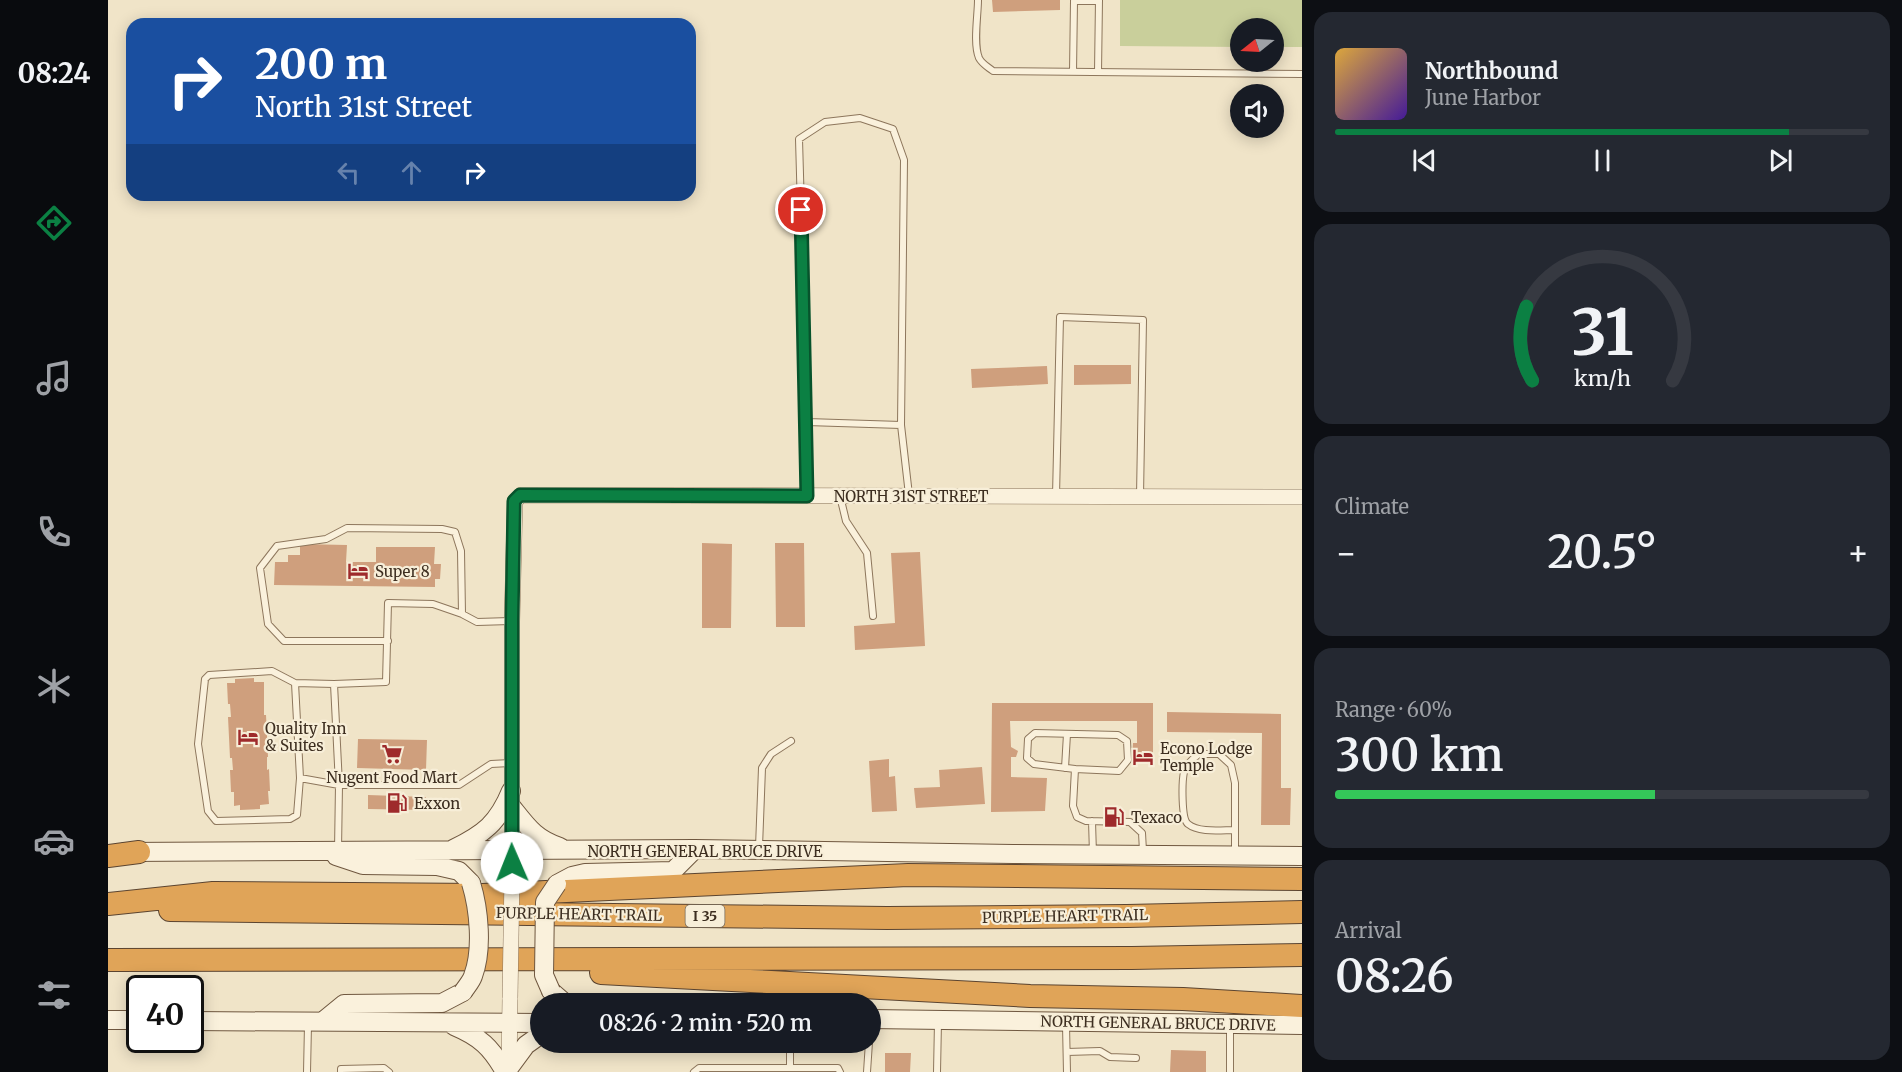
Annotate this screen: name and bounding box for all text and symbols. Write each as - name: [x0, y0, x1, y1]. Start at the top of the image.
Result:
- north arrow: [1230, 18, 1284, 72]
- map controls: [1230, 18, 1284, 138]
- text: 200 m: [255, 38, 387, 90]
- icon: right: [156, 42, 234, 120]
- text: 08:24: [18, 56, 90, 90]
- text: Northbound: [1425, 57, 1558, 85]
- button: sound: [1230, 84, 1284, 138]
- text: June Harbor: [1425, 85, 1541, 110]
- text: North 31st Street: [255, 90, 472, 124]
- icon: previous: [1408, 144, 1441, 177]
- icon: pause: [1586, 144, 1619, 177]
- icon: next: [1764, 144, 1797, 177]
- icon: left: [332, 156, 365, 189]
- icon: ahead: [395, 156, 428, 189]
- icon: right: [458, 156, 491, 189]
- pin: [775, 184, 826, 235]
- icon: arrive: [784, 193, 817, 226]
- icon: directions: [33, 202, 75, 244]
- text: 31: [1571, 294, 1633, 372]
- icon: music: [33, 357, 75, 399]
- text: km/h: [1574, 365, 1630, 392]
- street label: NORTH 31ST STREET: [834, 487, 989, 506]
- text: Climate: [1335, 494, 1409, 519]
- icon: phone: [33, 511, 75, 553]
- text: 20.5°: [1547, 524, 1657, 580]
- text: −: [1335, 533, 1357, 574]
- text: +: [1847, 533, 1869, 574]
- hotel icon: Super 8: [346, 559, 370, 583]
- place label: Super 8: [375, 562, 430, 581]
- icon: climate: [33, 665, 75, 707]
- text: Range · 60%: [1335, 697, 1452, 722]
- place label: Quality Inn & Suites: [265, 719, 346, 755]
- hotel icon: Quality Inn & Suites: [236, 725, 260, 749]
- text: 300 km: [1335, 727, 1504, 783]
- place label: Econo Lodge Temple: [1160, 739, 1253, 775]
- supermarket icon: Nugent Food Mart: [380, 742, 404, 766]
- hotel icon: Econo Lodge Temple: [1131, 745, 1155, 769]
- place label: Nugent Food Mart: [326, 768, 458, 787]
- fuel station icon: Exxon: [385, 791, 409, 815]
- place label: Exxon: [414, 794, 460, 813]
- fuel station icon: Texaco: [1102, 805, 1126, 829]
- place label: Texaco: [1131, 808, 1182, 827]
- icon: car: [33, 820, 75, 862]
- position arrow: [480, 831, 544, 895]
- street label: NORTH GENERAL BRUCE DRIVE: [587, 842, 823, 861]
- street label: PURPLE HEART TRAIL: [496, 903, 663, 925]
- road number: I 35: [686, 905, 724, 927]
- street label: PURPLE HEART TRAIL: [982, 905, 1149, 927]
- text: Arrival: [1335, 918, 1402, 943]
- text: 08:26: [1335, 948, 1454, 1004]
- icon: filters: [33, 974, 75, 1016]
- speed limit sign: 40: [126, 975, 204, 1053]
- text: 08:26 · 2 min · 520 m: [599, 1009, 812, 1037]
- street label: NORTH GENERAL BRUCE DRIVE: [1040, 1011, 1276, 1035]

